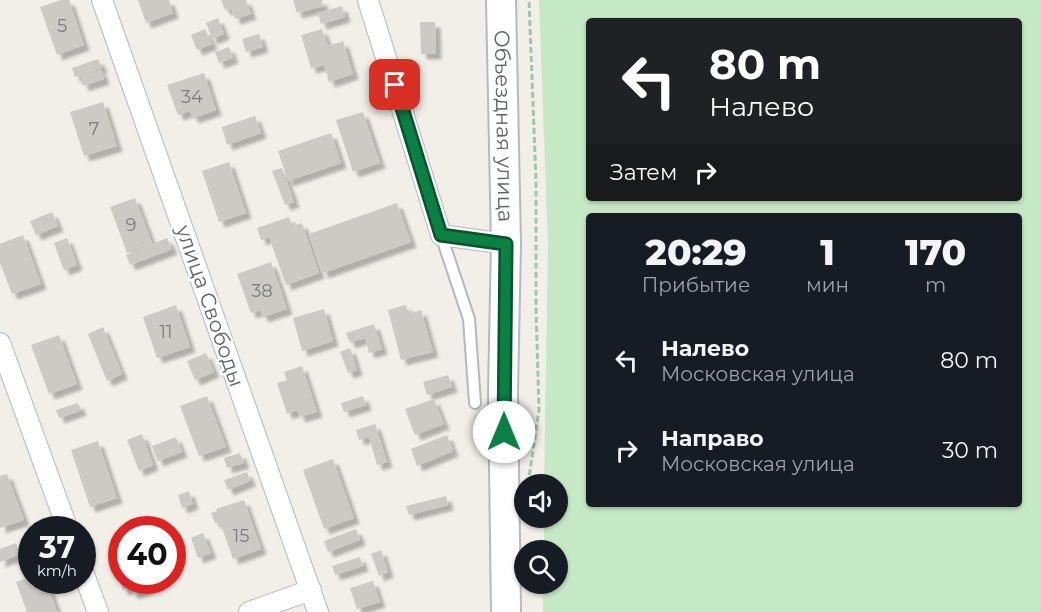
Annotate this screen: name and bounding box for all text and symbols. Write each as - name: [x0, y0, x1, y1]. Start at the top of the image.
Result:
- house number: 5: [57, 15, 67, 37]
- street label: Объездная улица: [490, 29, 519, 222]
- text: 80 m: [709, 38, 821, 90]
- icon: left: [610, 42, 688, 120]
- pin: [369, 59, 420, 110]
- icon: arrive: [378, 68, 411, 101]
- house number: 34: [181, 86, 203, 108]
- text: Налево: [709, 90, 814, 123]
- house number: 7: [89, 118, 99, 140]
- icon: right: [689, 156, 722, 189]
- text: Затем: [610, 159, 677, 186]
- house number: 9: [126, 214, 137, 236]
- street label: улица Свободы: [171, 221, 250, 390]
- text: 20:29: [645, 230, 747, 274]
- text: 1: [820, 230, 835, 274]
- text: 170: [905, 230, 966, 274]
- text: Прибытие: [642, 273, 750, 297]
- text: мин: [806, 273, 849, 297]
- text: m: [925, 273, 946, 297]
- house number: 38: [251, 280, 273, 302]
- house number: 11: [160, 321, 173, 343]
- text: Налево: [661, 335, 749, 362]
- icon: left: [610, 344, 643, 377]
- text: 80 m: [940, 347, 998, 374]
- text: Московская улица: [661, 362, 855, 386]
- position arrow: [472, 400, 536, 464]
- text: Направо: [661, 425, 764, 452]
- icon: right: [610, 434, 643, 467]
- text: 30 m: [942, 437, 998, 464]
- text: Московская улица: [661, 452, 855, 476]
- map controls: [514, 474, 568, 594]
- button: sound: [514, 474, 568, 528]
- speed limit sign: 40: [108, 516, 186, 594]
- house number: 15: [233, 525, 249, 547]
- text: 37: [39, 529, 75, 566]
- button: search: [514, 540, 568, 594]
- text: km/h: [37, 561, 77, 580]

